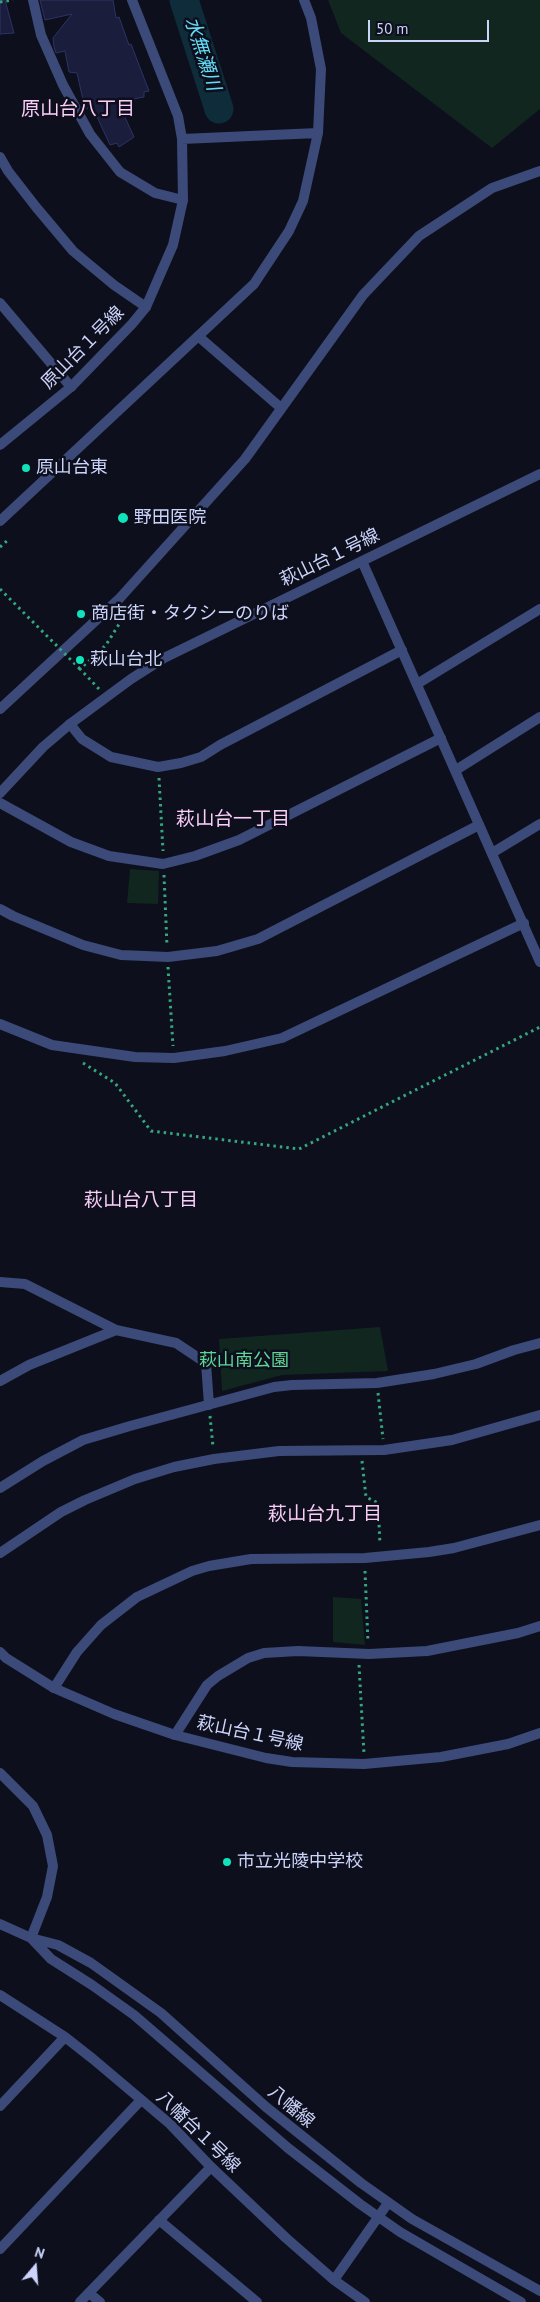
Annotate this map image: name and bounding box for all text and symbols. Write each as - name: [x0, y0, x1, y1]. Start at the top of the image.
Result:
- scale bar: [370, 10, 491, 42]
- water label: 水無瀬川: [179, 14, 225, 94]
- text: 50 m: [376, 19, 409, 38]
- district label: 原山台八丁目: [21, 99, 135, 121]
- street label: 原山台１号線: [37, 302, 129, 394]
- place label: 原山台東: [36, 457, 108, 479]
- marker: 原山台東: [20, 462, 32, 474]
- place label: 野田医院: [134, 507, 206, 529]
- marker: 野田医院: [116, 511, 130, 525]
- street label: 萩山台１号線: [277, 525, 383, 591]
- place label: 商店街・タクシーのりば: [91, 603, 289, 625]
- marker: 商店街・タクシーのりば: [75, 608, 87, 620]
- place label: 萩山台北: [90, 649, 162, 671]
- marker: 萩山台北: [74, 654, 86, 666]
- district label: 萩山台一丁目: [176, 809, 290, 831]
- district label: 萩山台八丁目: [84, 1190, 198, 1212]
- park label: 萩山南公園: [199, 1350, 289, 1372]
- district label: 萩山台九丁目: [268, 1504, 382, 1526]
- street label: 萩山台１号線: [195, 1712, 305, 1756]
- place label: 市立光陵中学校: [237, 1851, 363, 1873]
- marker: 市立光陵中学校: [221, 1856, 233, 1868]
- street label: 八幡線: [263, 2081, 319, 2133]
- street label: 八幡台１号線: [152, 2087, 244, 2177]
- north arrow: [10, 2242, 60, 2292]
- text: N: [32, 2243, 47, 2263]

